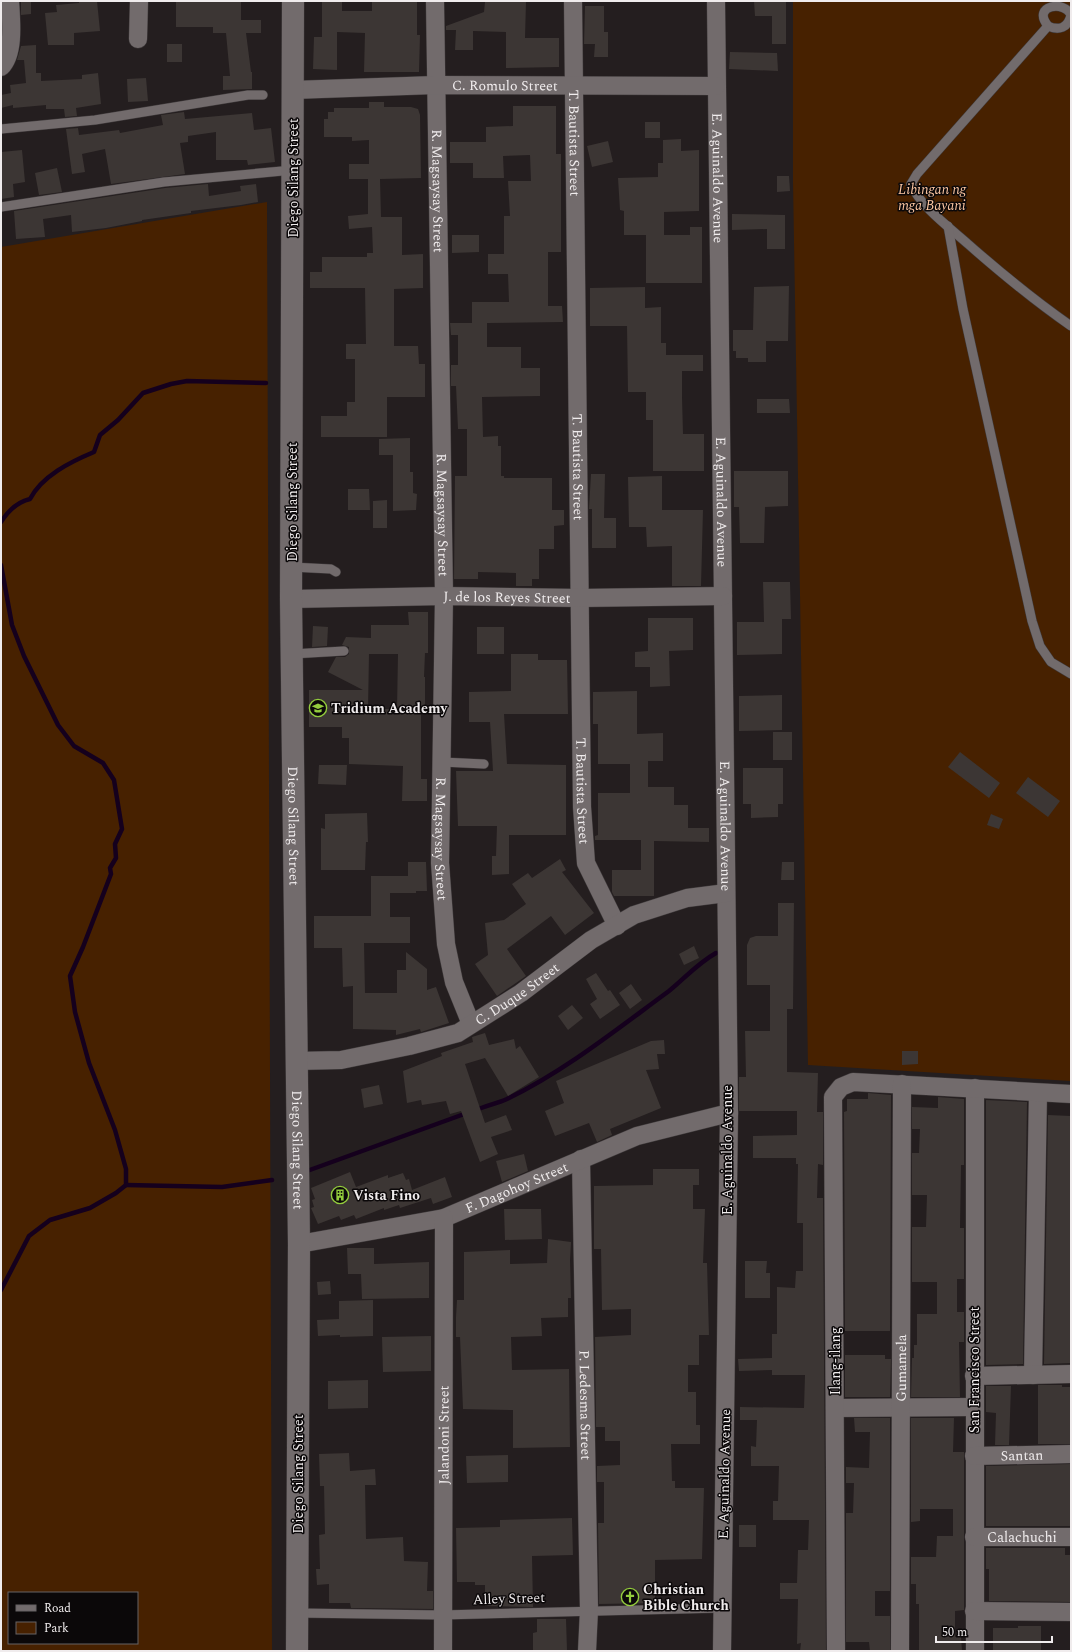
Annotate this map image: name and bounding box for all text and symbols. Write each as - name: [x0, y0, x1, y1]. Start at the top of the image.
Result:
- street label: C. Romulo Street: [452, 75, 558, 96]
- street label: T. Bautista Street: [563, 90, 585, 196]
- street label: E. Aguinaldo Avenue: [706, 113, 729, 244]
- street label: Diego Silang Street: [283, 118, 304, 238]
- street label: R. Magsaysay Street: [426, 129, 449, 253]
- park label: Libingan ng mga Bayani: [898, 179, 967, 216]
- street label: T. Bautista Street: [567, 414, 589, 520]
- street label: E. Aguinaldo Avenue: [710, 437, 733, 568]
- street label: Diego Silang Street: [282, 442, 303, 562]
- street label: R. Magsaysay Street: [431, 453, 454, 577]
- street label: J. de los Reyes Street: [443, 586, 571, 609]
- school or university icon: Tridium Academy: [308, 698, 328, 718]
- place label: Tridium Academy: [331, 698, 448, 719]
- street label: T. Bautista Street: [570, 738, 595, 845]
- street label: E. Aguinaldo Avenue: [714, 761, 736, 891]
- street label: Diego Silang Street: [282, 766, 305, 886]
- street label: R. Magsaysay Street: [429, 777, 453, 901]
- street label: C. Duque Street: [471, 958, 564, 1031]
- street label: E. Aguinaldo Avenue: [717, 1085, 738, 1215]
- street label: Diego Silang Street: [286, 1090, 309, 1210]
- street label: F. Dagohoy Street: [462, 1156, 571, 1219]
- building icon: Vista Fino: [330, 1185, 350, 1205]
- place label: Vista Fino: [353, 1185, 420, 1206]
- street label: San Francisco Street: [964, 1307, 985, 1433]
- street label: Ilang-ilang: [825, 1327, 846, 1395]
- street label: Gumamela: [891, 1334, 912, 1402]
- street label: P. Ledesma Street: [573, 1350, 596, 1460]
- street label: Jalandoni Street: [433, 1385, 455, 1485]
- street label: E. Aguinaldo Avenue: [713, 1408, 736, 1539]
- street label: Diego Silang Street: [288, 1414, 309, 1534]
- street label: Santan: [1000, 1445, 1044, 1466]
- street label: Calachuchi: [987, 1527, 1057, 1548]
- place label: Christian Bible Church: [643, 1579, 729, 1616]
- street label: Alley Street: [473, 1587, 546, 1610]
- church icon: Christian Bible Church: [620, 1587, 640, 1607]
- legend: [8, 1592, 138, 1644]
- text: Road: [44, 1599, 71, 1618]
- scale bar: [936, 1618, 1052, 1644]
- text: Park: [44, 1619, 69, 1638]
- text: 50 m: [942, 1623, 967, 1642]

